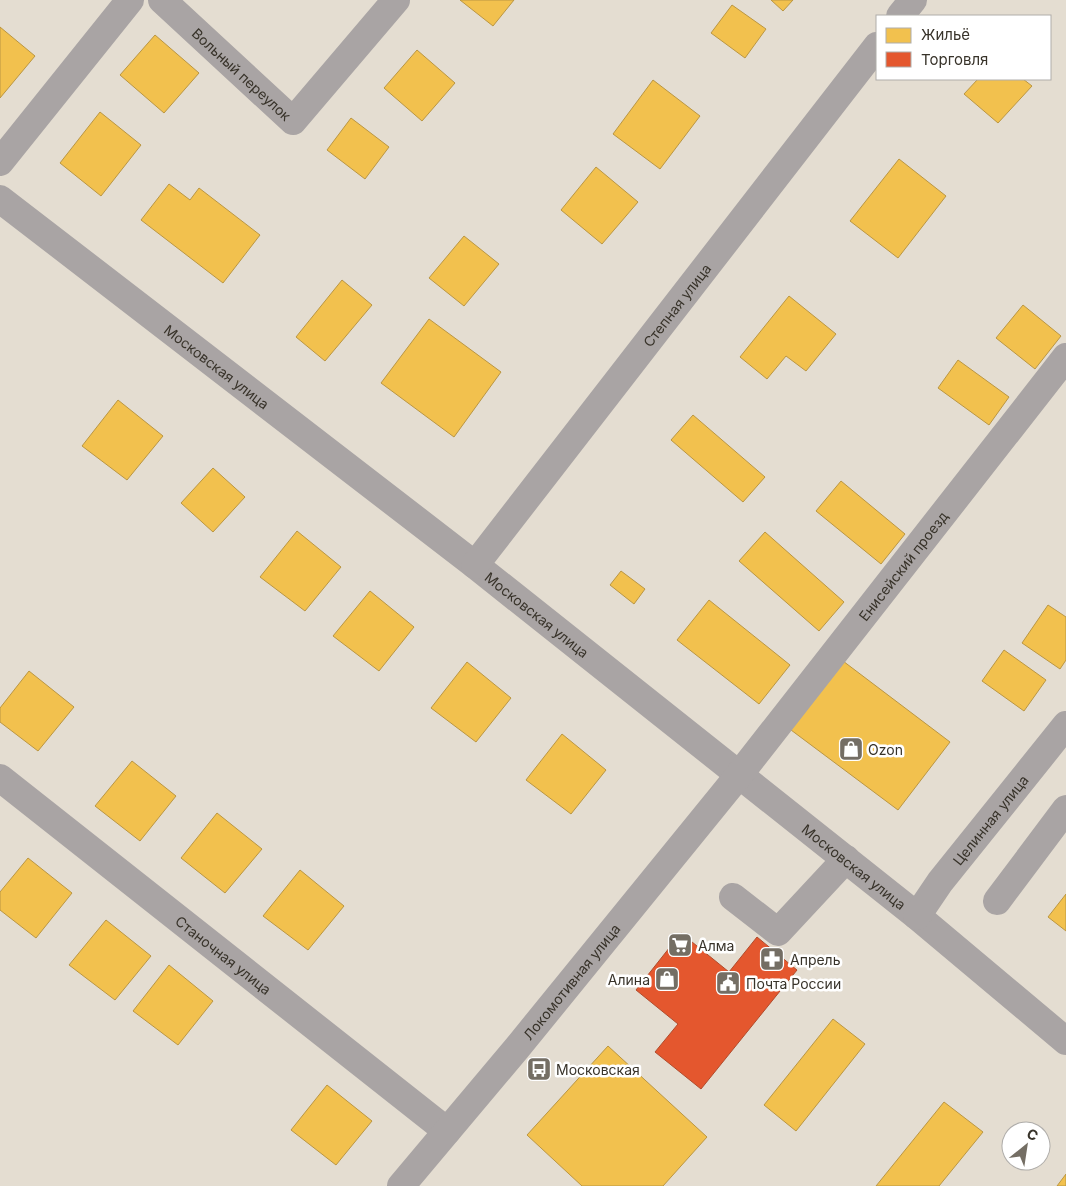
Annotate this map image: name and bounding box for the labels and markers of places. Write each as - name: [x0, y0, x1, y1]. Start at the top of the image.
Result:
- shop icon: Ozon: [838, 736, 864, 762]
- place label: Ozon: [868, 741, 903, 758]
- supermarket icon: Алма: [667, 932, 693, 958]
- place label: Алма: [698, 937, 734, 954]
- pharmacy icon: Апрель: [759, 946, 785, 972]
- place label: Апрель: [790, 951, 841, 968]
- shop icon: Алина: [654, 966, 680, 992]
- public building icon: Почта России: [715, 970, 741, 996]
- place label: Алина: [608, 971, 650, 988]
- place label: Почта России: [746, 975, 841, 992]
- bus stop icon: Московская: [526, 1056, 552, 1082]
- place label: Московская: [556, 1061, 640, 1078]

